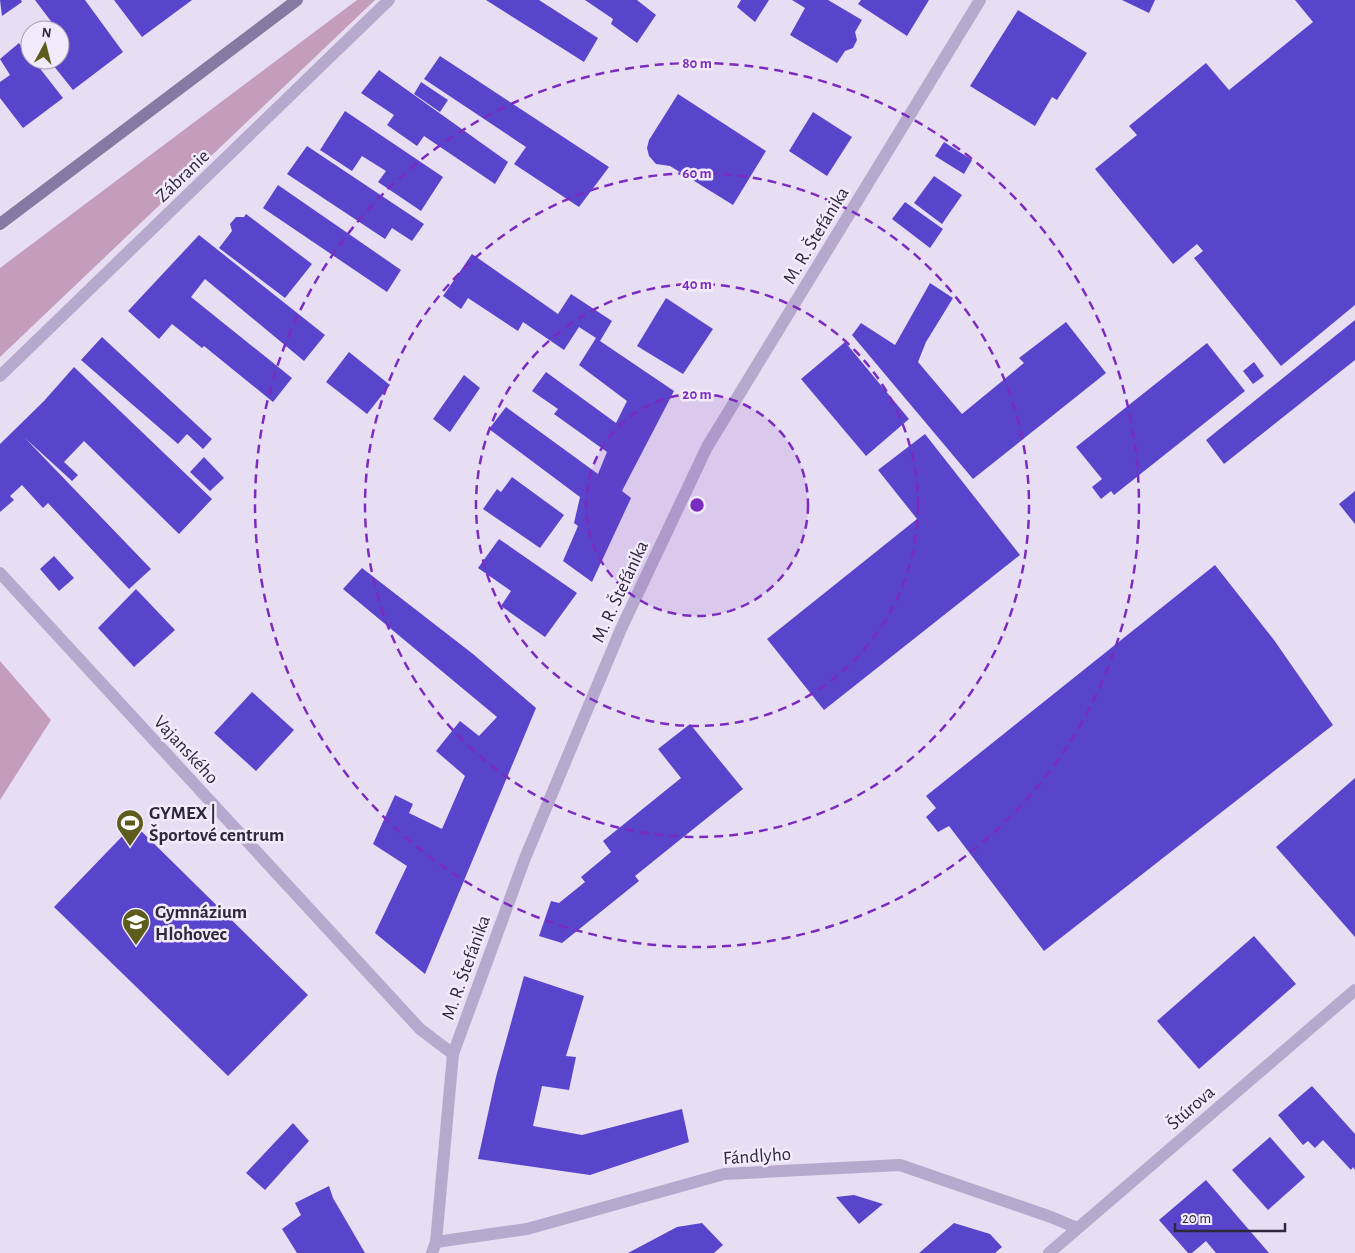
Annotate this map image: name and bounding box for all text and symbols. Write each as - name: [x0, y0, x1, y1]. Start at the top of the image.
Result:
- north arrow: [20, 20, 70, 70]
- text: N: [41, 26, 52, 41]
- text: 80 m: [682, 56, 712, 71]
- street label: Zábranie: [153, 146, 213, 206]
- text: 60 m: [682, 166, 712, 181]
- street label: M. R. Štefánika: [778, 183, 853, 288]
- text: 40 m: [682, 277, 712, 292]
- text: 20 m: [682, 387, 712, 402]
- centre of rings: [688, 496, 706, 514]
- street label: M. R. Štefánika: [587, 537, 652, 645]
- street label: Vajanského: [150, 712, 222, 788]
- place label: GYMEX | Športové centrum: [149, 803, 284, 845]
- sports icon: GYMEX | Športové centrum: [115, 808, 145, 847]
- place label: Gymnázium Hlohovec: [155, 903, 247, 944]
- school or university icon: Gymnázium Hlohovec: [121, 907, 151, 946]
- street label: M. R. Štefánika: [437, 912, 494, 1022]
- street label: Štúrova: [1162, 1081, 1219, 1134]
- street label: Fándlyho: [723, 1145, 792, 1168]
- scale bar: [1175, 1200, 1285, 1232]
- text: 20 m: [1182, 1211, 1211, 1226]

